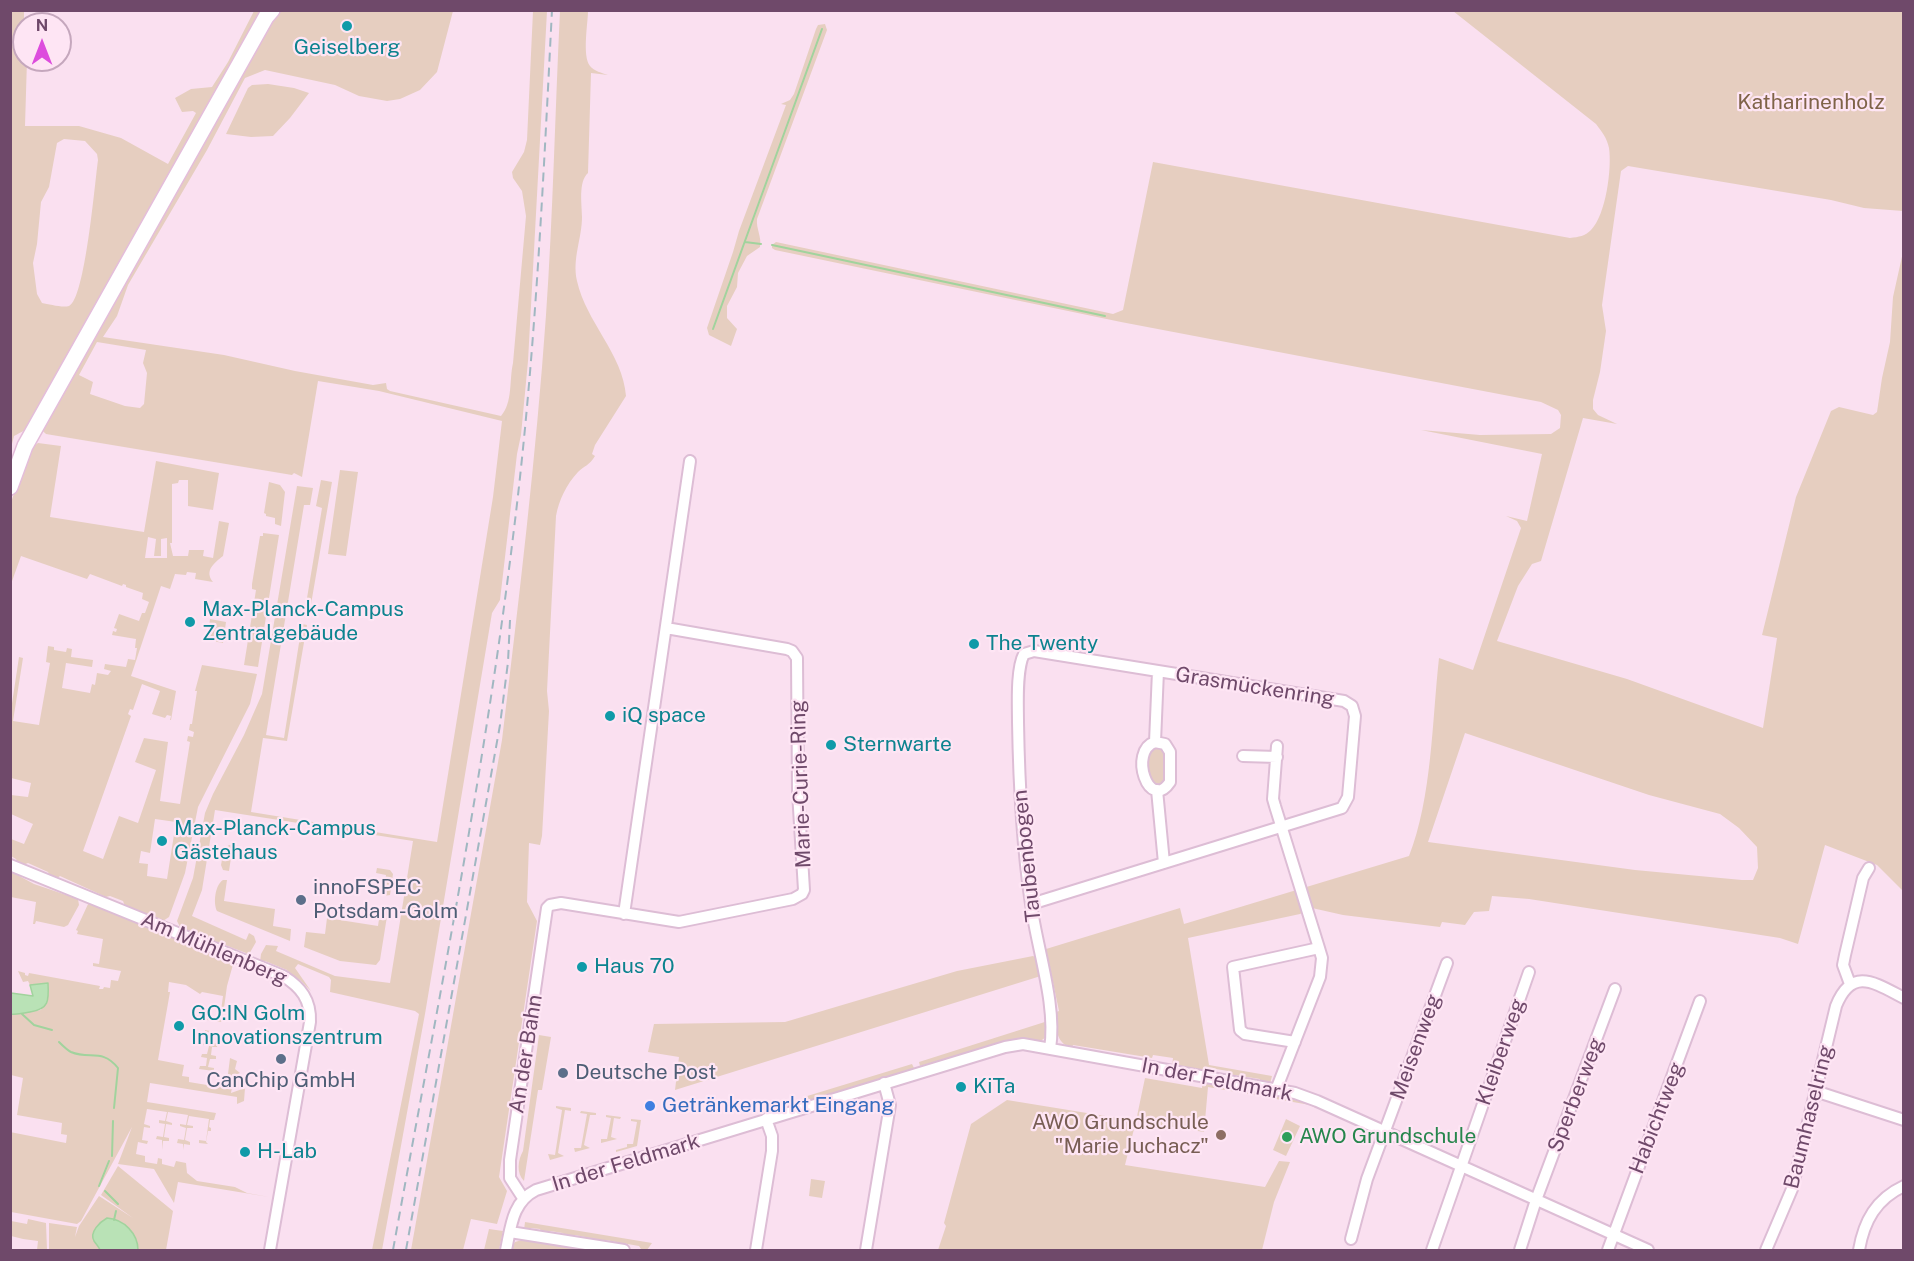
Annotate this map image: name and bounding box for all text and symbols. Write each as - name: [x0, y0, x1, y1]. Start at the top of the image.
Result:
- north arrow: [12, 12, 72, 72]
- text: N: [36, 16, 48, 35]
- marker: Geiselberg: [340, 19, 354, 33]
- place label: Geiselberg: [294, 35, 400, 61]
- park label: Katharinenholz: [1737, 90, 1885, 116]
- place label: Max-Planck-Campus Zentralgebäude: [202, 597, 404, 647]
- marker: Max-Planck-Campus Zentralgebäude: [183, 615, 197, 629]
- place label: The Twenty: [986, 631, 1098, 657]
- marker: The Twenty: [967, 637, 981, 651]
- street label: Grasmückenring: [1174, 662, 1336, 712]
- street label: Marie-Curie-Ring: [785, 699, 817, 869]
- place label: iQ space: [622, 703, 706, 729]
- marker: iQ space: [603, 709, 617, 723]
- place label: Sternwarte: [843, 732, 952, 758]
- marker: Sternwarte: [824, 738, 838, 752]
- street label: Taubenbogen: [1008, 789, 1046, 923]
- place label: Max-Planck-Campus Gästehaus: [174, 816, 376, 866]
- marker: Max-Planck-Campus Gästehaus: [155, 834, 169, 848]
- place label: innoFSPEC Potsdam-Golm: [313, 875, 458, 925]
- marker: innoFSPEC Potsdam-Golm: [294, 893, 308, 907]
- street label: Am Mühlenberg: [137, 907, 291, 991]
- place label: Haus 70: [594, 954, 675, 980]
- marker: Haus 70: [575, 960, 589, 974]
- street label: Meisenweg: [1385, 991, 1447, 1103]
- street label: An der Bahn: [504, 993, 548, 1115]
- street label: Kleiberweg: [1471, 995, 1531, 1109]
- place label: GO:IN Golm Innovationszentrum: [191, 1001, 383, 1051]
- marker: GO:IN Golm Innovationszentrum: [172, 1019, 186, 1033]
- street label: Sperberweg: [1543, 1034, 1609, 1156]
- street label: Baumhaselring: [1779, 1042, 1839, 1192]
- marker: CanChip GmbH: [274, 1052, 288, 1066]
- street label: In der Feldmark: [1139, 1053, 1295, 1107]
- street label: Habichtweg: [1624, 1059, 1690, 1177]
- place label: Deutsche Post: [575, 1060, 716, 1086]
- marker: Deutsche Post: [556, 1066, 570, 1080]
- place label: CanChip GmbH: [206, 1068, 356, 1094]
- place label: KiTa: [973, 1074, 1015, 1100]
- marker: KiTa: [954, 1080, 968, 1094]
- place label: Getränkemarkt Eingang: [662, 1093, 894, 1119]
- marker: Getränkemarkt Eingang: [643, 1099, 657, 1113]
- place label: AWO Grundschule "Marie Juchacz": [1032, 1110, 1209, 1160]
- place label: AWO Grundschule: [1299, 1124, 1476, 1150]
- marker: AWO Grundschule "Marie Juchacz": [1214, 1128, 1228, 1142]
- street label: In der Feldmark: [549, 1129, 703, 1197]
- marker: AWO Grundschule: [1280, 1130, 1294, 1144]
- place label: H-Lab: [257, 1139, 317, 1165]
- marker: H-Lab: [238, 1145, 252, 1159]

